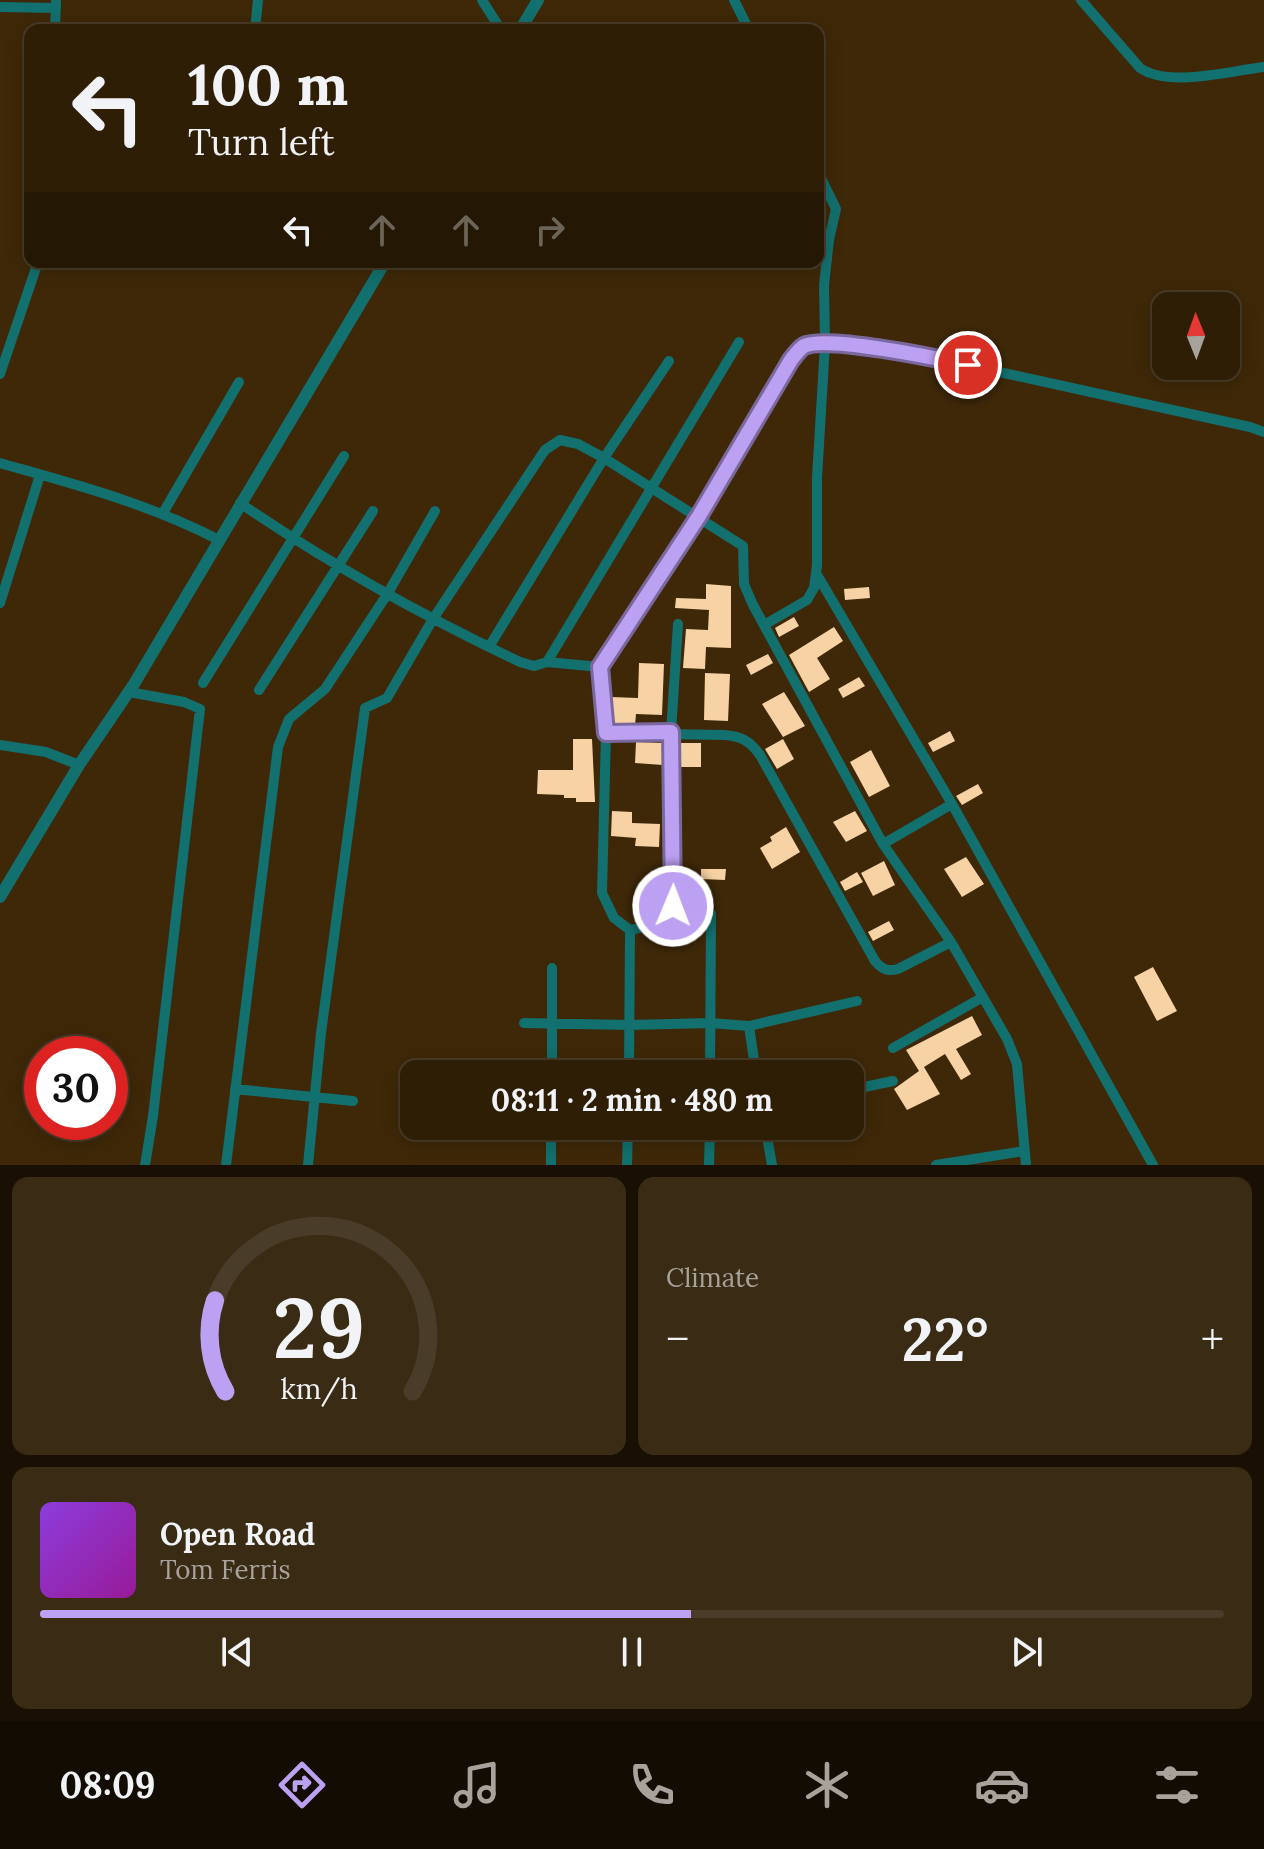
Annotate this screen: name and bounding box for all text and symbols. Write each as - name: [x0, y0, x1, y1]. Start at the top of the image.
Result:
- text: 100 m: [188, 49, 348, 120]
- icon: left: [56, 56, 160, 160]
- text: Turn left: [188, 119, 335, 165]
- icon: left: [276, 208, 320, 252]
- icon: ahead: [360, 208, 404, 252]
- icon: ahead: [444, 208, 488, 252]
- icon: right: [528, 208, 572, 252]
- north arrow: [1152, 292, 1240, 380]
- map controls: [1152, 292, 1240, 380]
- pin: [934, 331, 1002, 399]
- icon: arrive: [946, 343, 990, 387]
- position arrow: [631, 864, 715, 948]
- speed limit sign: 30: [24, 1036, 128, 1140]
- text: 08:11 · 2 min · 480 m: [491, 1081, 773, 1119]
- text: Climate: [666, 1261, 759, 1294]
- text: 29: [273, 1274, 365, 1381]
- text: 22°: [902, 1301, 988, 1377]
- text: −: [666, 1311, 689, 1367]
- text: +: [1201, 1311, 1224, 1367]
- text: km/h: [280, 1370, 358, 1407]
- text: Open Road: [160, 1515, 315, 1553]
- text: Tom Ferris: [160, 1553, 290, 1586]
- icon: previous: [215, 1630, 259, 1674]
- icon: pause: [610, 1630, 654, 1674]
- icon: next: [1005, 1630, 1049, 1674]
- icon: directions: [274, 1757, 330, 1813]
- icon: music: [449, 1757, 505, 1813]
- icon: phone: [624, 1757, 680, 1813]
- icon: climate: [799, 1757, 855, 1813]
- icon: car: [974, 1757, 1030, 1813]
- icon: filters: [1149, 1757, 1205, 1813]
- text: 08:09: [59, 1762, 156, 1808]

